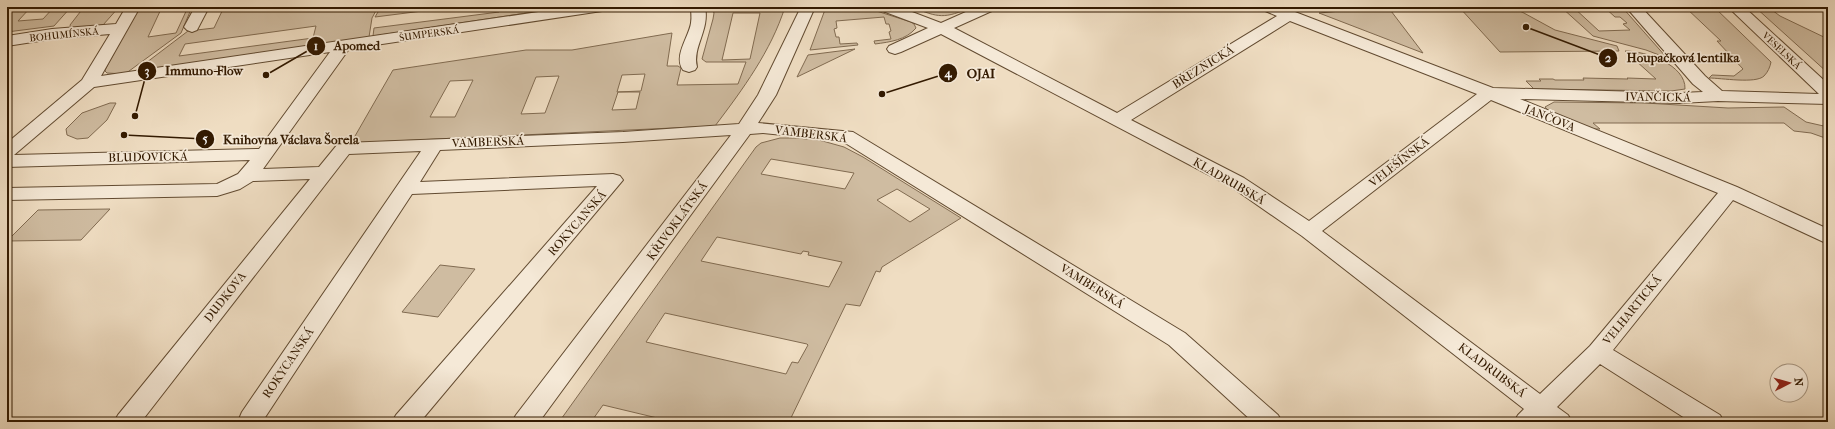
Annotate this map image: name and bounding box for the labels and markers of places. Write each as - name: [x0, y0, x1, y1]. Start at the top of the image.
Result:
- callout: Apomed: [306, 33, 388, 58]
- callout: Houpačková lentilka: [1598, 45, 1747, 70]
- callout: Immuno-Flow: [137, 58, 251, 83]
- callout: OJAI: [938, 61, 1003, 86]
- callout: Knihovna Václava Šorela: [195, 127, 367, 152]

